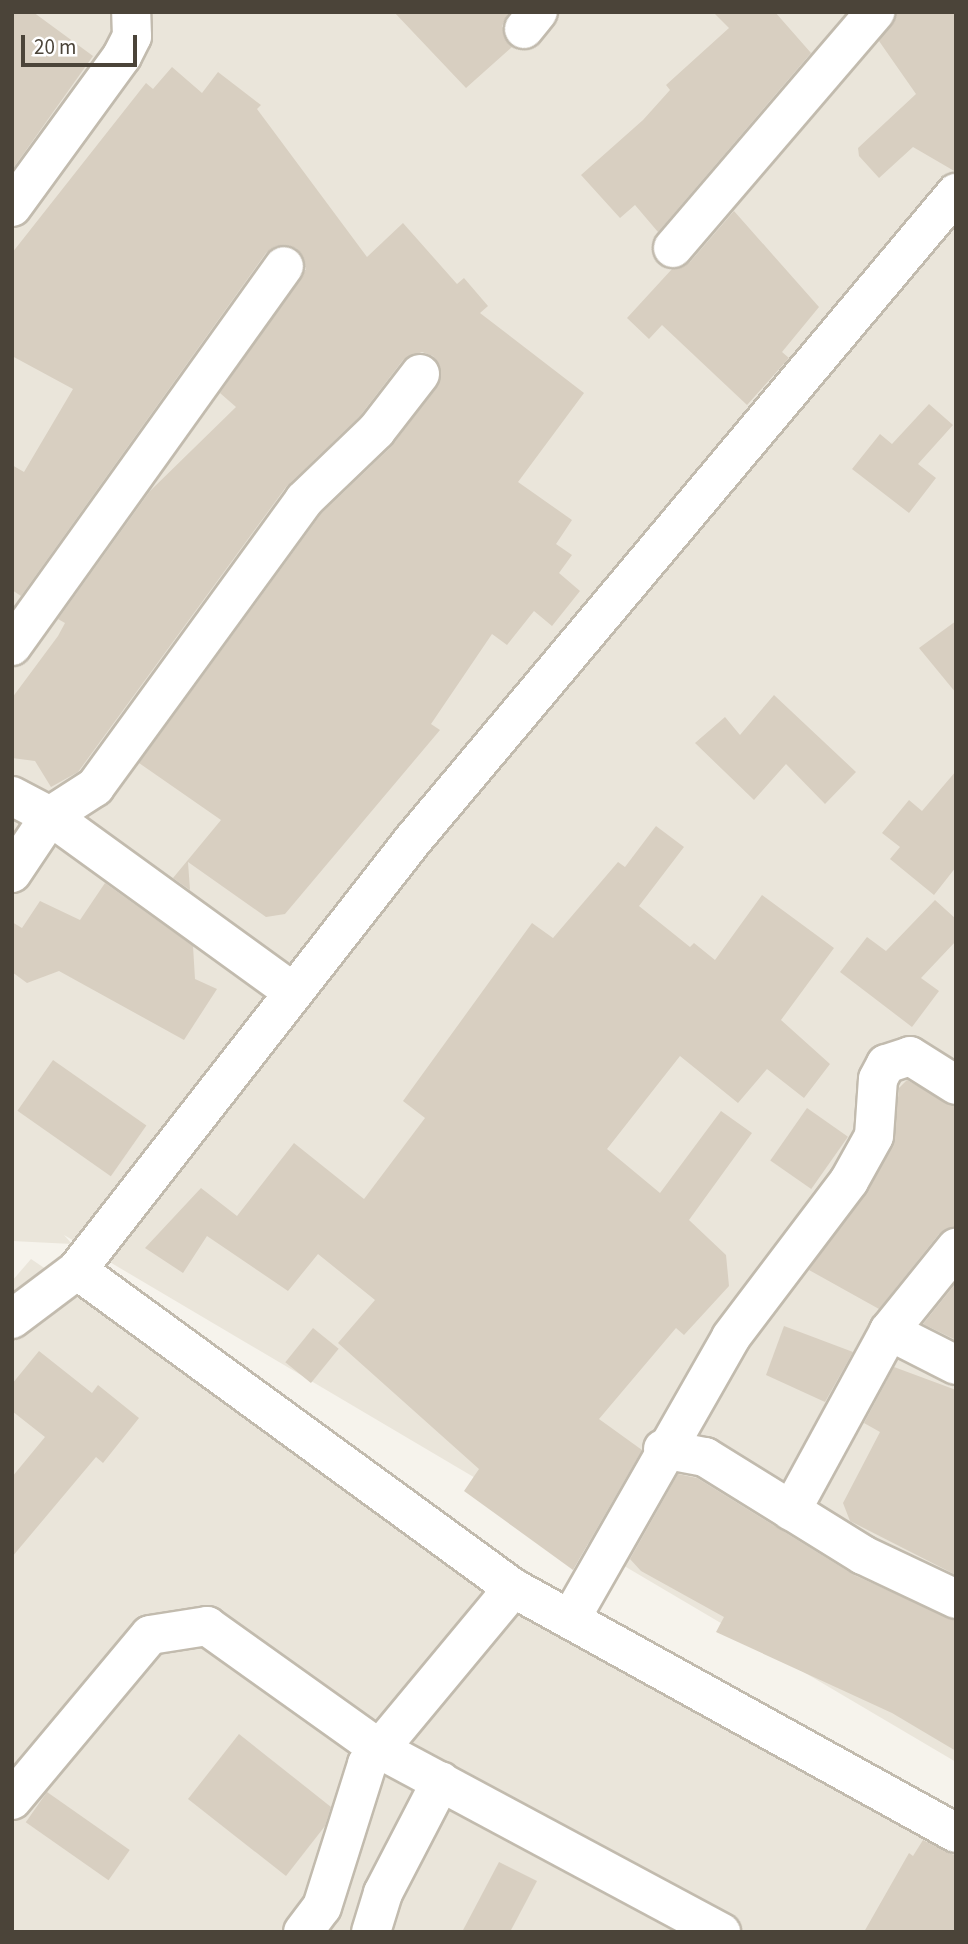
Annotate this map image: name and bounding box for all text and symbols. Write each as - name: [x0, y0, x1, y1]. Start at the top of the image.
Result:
- scale bar: [24, 21, 140, 65]
- text: 20 m: [34, 32, 76, 62]

